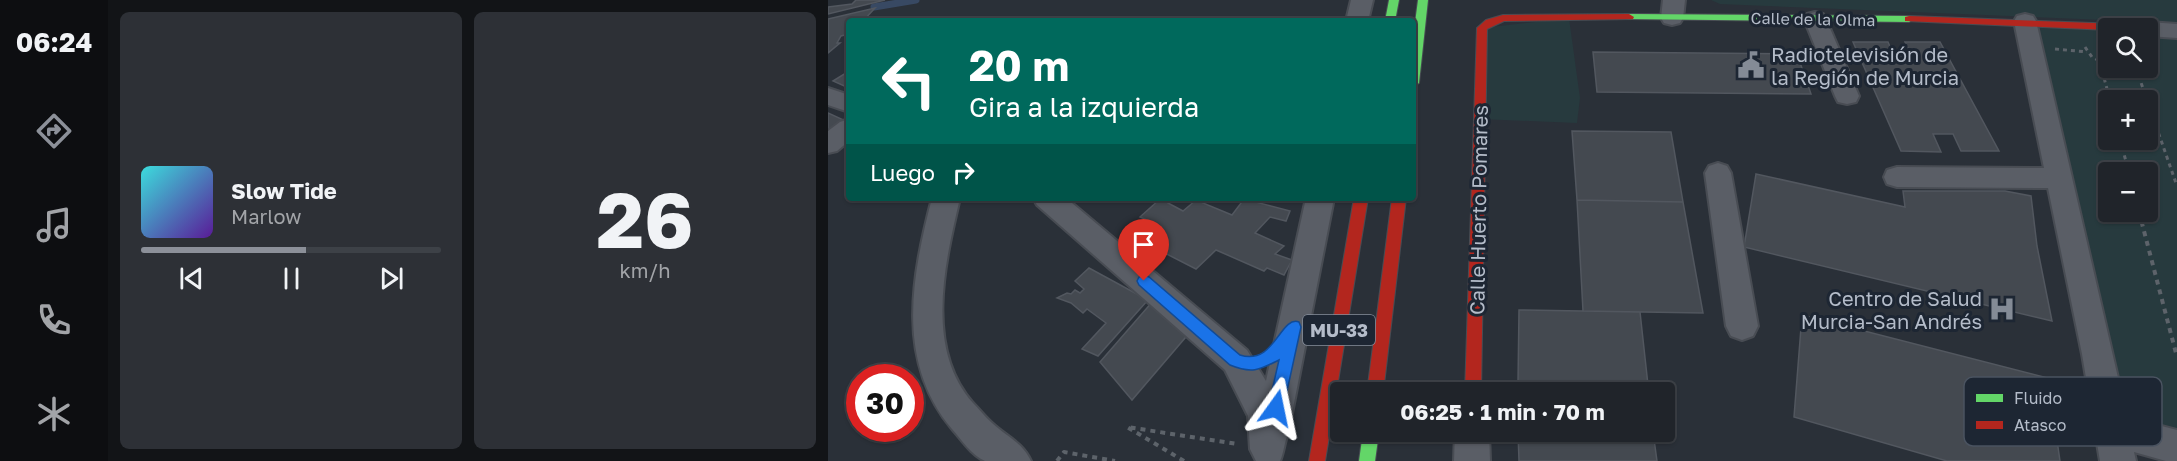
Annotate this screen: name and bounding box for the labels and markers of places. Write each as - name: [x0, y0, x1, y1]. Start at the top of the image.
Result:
- place label: Radiotelevisión de la Región de Murcia: [1771, 42, 1959, 89]
- public building icon: Radiotelevisión de la Región de Murcia: [1736, 50, 1766, 80]
- pin: [1118, 219, 1169, 281]
- place label: Centro de Salud Murcia-San Andrés: [1801, 286, 1982, 333]
- hospital icon: Centro de Salud Murcia-San Andrés: [1987, 294, 2017, 324]

